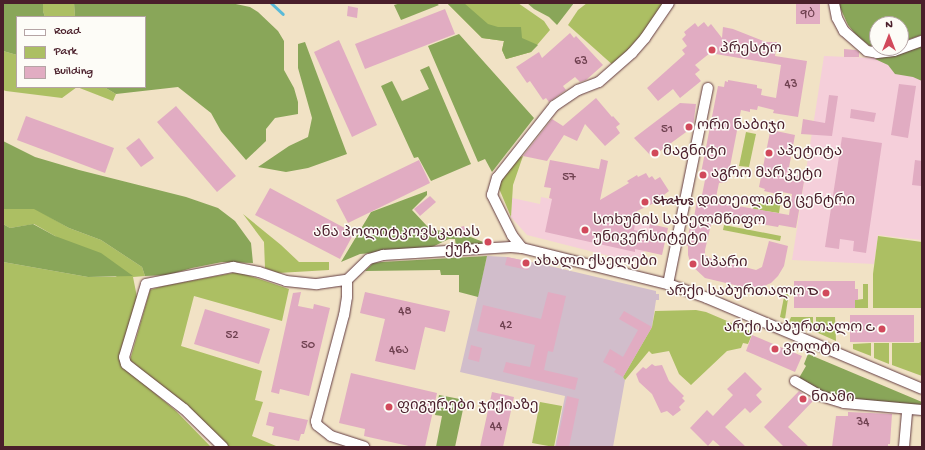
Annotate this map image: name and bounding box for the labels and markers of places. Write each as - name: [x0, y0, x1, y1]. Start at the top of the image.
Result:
- place label: პრესტო: [720, 41, 782, 59]
- marker: პრესტო: [707, 45, 717, 55]
- place label: ორი ნაბიჯი: [697, 118, 785, 136]
- marker: ორი ნაბიჯი: [684, 122, 694, 132]
- place label: მაგნიტი: [663, 144, 726, 162]
- place label: აპეტიტა: [777, 144, 842, 162]
- marker: მაგნიტი: [650, 148, 660, 158]
- marker: აპეტიტა: [764, 148, 774, 158]
- place label: აგრო მარკეტი: [711, 166, 822, 184]
- marker: აგრო მარკეტი: [698, 170, 708, 180]
- place label: Status დითეილინგ ცენტრი: [653, 193, 855, 211]
- marker: Status დითეილინგ ცენტრი: [640, 197, 650, 207]
- place label: სოხუმის სახელმწიფო უნივერსიტეტი: [593, 212, 766, 247]
- place label: ანა პოლიტკოვსკაიას ქუჩა: [313, 224, 480, 259]
- marker: სოხუმის სახელმწიფო უნივერსიტეტი: [580, 225, 590, 235]
- marker: ანა პოლიტკოვსკაიას ქუჩა: [483, 237, 493, 247]
- place label: ახალი ქსელები: [534, 254, 657, 272]
- place label: სპარი: [701, 255, 748, 273]
- marker: ახალი ქსელები: [521, 258, 531, 268]
- marker: სპარი: [688, 259, 698, 269]
- place label: არქი საბურთალო D: [666, 284, 818, 302]
- marker: არქი საბურთალო D: [821, 288, 831, 298]
- place label: არქი საბურთალო C: [724, 320, 874, 338]
- marker: არქი საბურთალო C: [877, 324, 887, 334]
- place label: ვოლტი: [783, 340, 840, 358]
- marker: ვოლტი: [770, 344, 780, 354]
- place label: ნიამი: [811, 390, 855, 408]
- marker: ნიამი: [798, 394, 808, 404]
- place label: ფიგურები ჯიქიაზე: [397, 398, 539, 416]
- marker: ფიგურები ჯიქიაზე: [384, 402, 394, 412]

